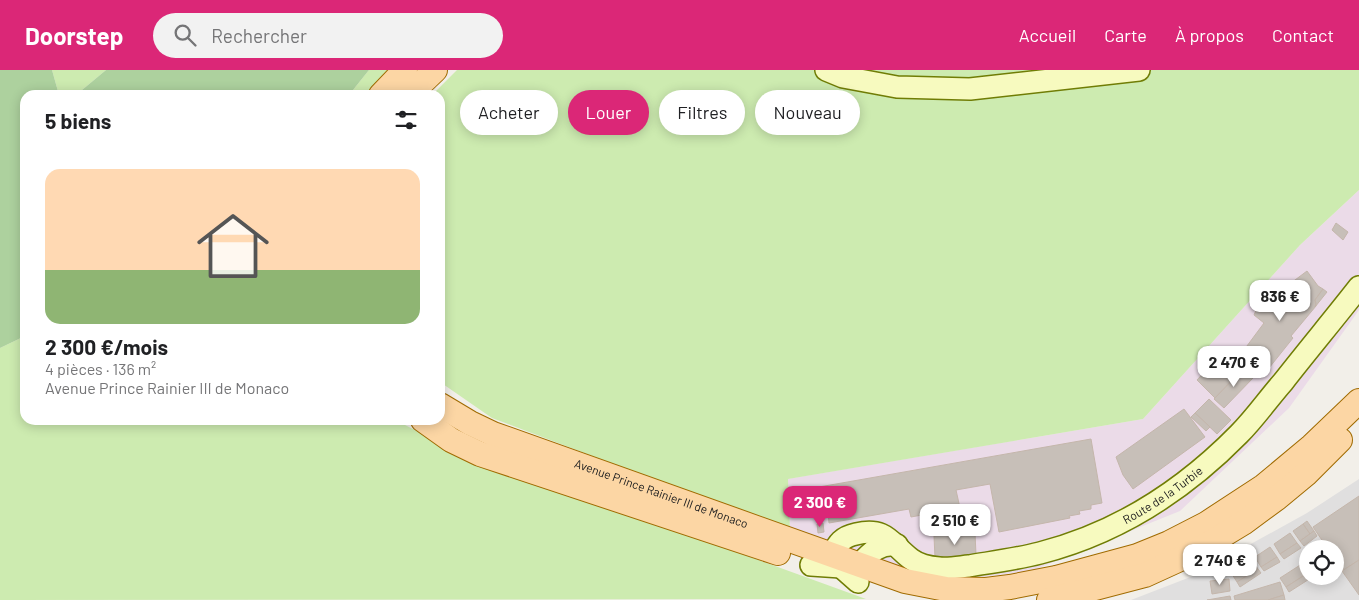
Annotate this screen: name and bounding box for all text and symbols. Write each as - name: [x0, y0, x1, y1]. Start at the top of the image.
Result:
- search box: [153, 13, 503, 58]
- text: Doorstep: [25, 21, 123, 50]
- icon: search: [171, 21, 199, 49]
- text: Rechercher: [211, 24, 307, 47]
- text: Accueil: [1019, 24, 1076, 46]
- text: Carte: [1104, 24, 1147, 46]
- text: À propos: [1175, 24, 1244, 46]
- text: Contact: [1272, 24, 1334, 46]
- chip: Acheter: [460, 90, 558, 135]
- chip: Louer: [568, 90, 649, 135]
- chip: Filtres: [659, 90, 745, 135]
- chip: Nouveau: [755, 90, 860, 135]
- icon: filters: [392, 106, 420, 134]
- text: 5 biens: [45, 108, 111, 133]
- icon: home: [188, 201, 278, 291]
- pin: 836 €: [1245, 280, 1315, 322]
- text: 836 €: [1260, 286, 1300, 305]
- text: 2 300 €/mois: [45, 334, 168, 359]
- pin: 2 470 €: [1188, 346, 1280, 388]
- text: 2 470 €: [1208, 352, 1260, 371]
- text: 4 pièces · 136 m²: [45, 359, 156, 378]
- text: Avenue Prince Rainier III de Monaco: [45, 378, 289, 397]
- street label: Avenue Prince Rainier III de Monaco: [573, 456, 750, 530]
- street label: Route de la Turbie: [1120, 463, 1205, 526]
- pin: 2 300 €: [774, 486, 866, 528]
- text: 2 300 €: [794, 492, 846, 511]
- pin: 2 510 €: [909, 504, 1001, 546]
- text: 2 510 €: [931, 510, 979, 529]
- map controls: [1299, 540, 1344, 585]
- button: locate: [1299, 540, 1344, 585]
- pin: 2 740 €: [1174, 544, 1266, 586]
- text: 2 740 €: [1194, 550, 1246, 569]

